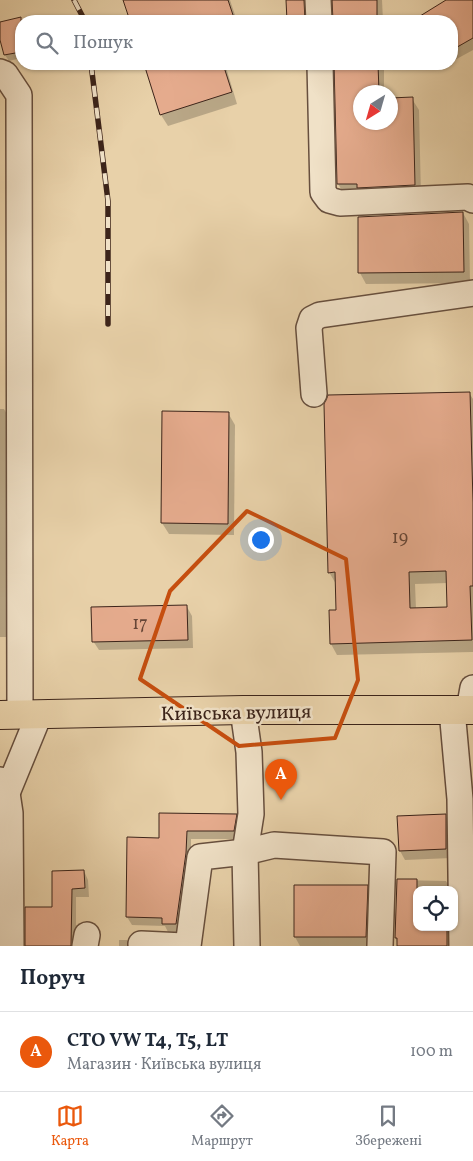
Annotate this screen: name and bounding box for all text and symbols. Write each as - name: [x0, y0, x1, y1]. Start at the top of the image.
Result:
- search box: [15, 15, 458, 70]
- icon: search: [33, 29, 61, 57]
- text: Пошук: [73, 30, 133, 56]
- north arrow: [353, 85, 398, 130]
- house number: 19: [392, 526, 408, 551]
- your location: [248, 527, 274, 553]
- house number: 17: [132, 612, 148, 637]
- street label: Київська вулиця: [160, 699, 312, 729]
- pin: A: [265, 759, 297, 800]
- map controls: [413, 886, 458, 931]
- button: locate: [413, 886, 458, 931]
- text: Поруч: [20, 964, 85, 993]
- text: СТО VW T4, T5, LT: [67, 1028, 228, 1054]
- text: A: [30, 1041, 42, 1063]
- text: 100 m: [410, 1041, 453, 1063]
- text: Магазин · Київська вулиця: [67, 1054, 261, 1076]
- tab: Карта: [51, 1102, 89, 1151]
- tab: Маршрут: [191, 1102, 253, 1151]
- tab: Збережені: [355, 1102, 422, 1151]

